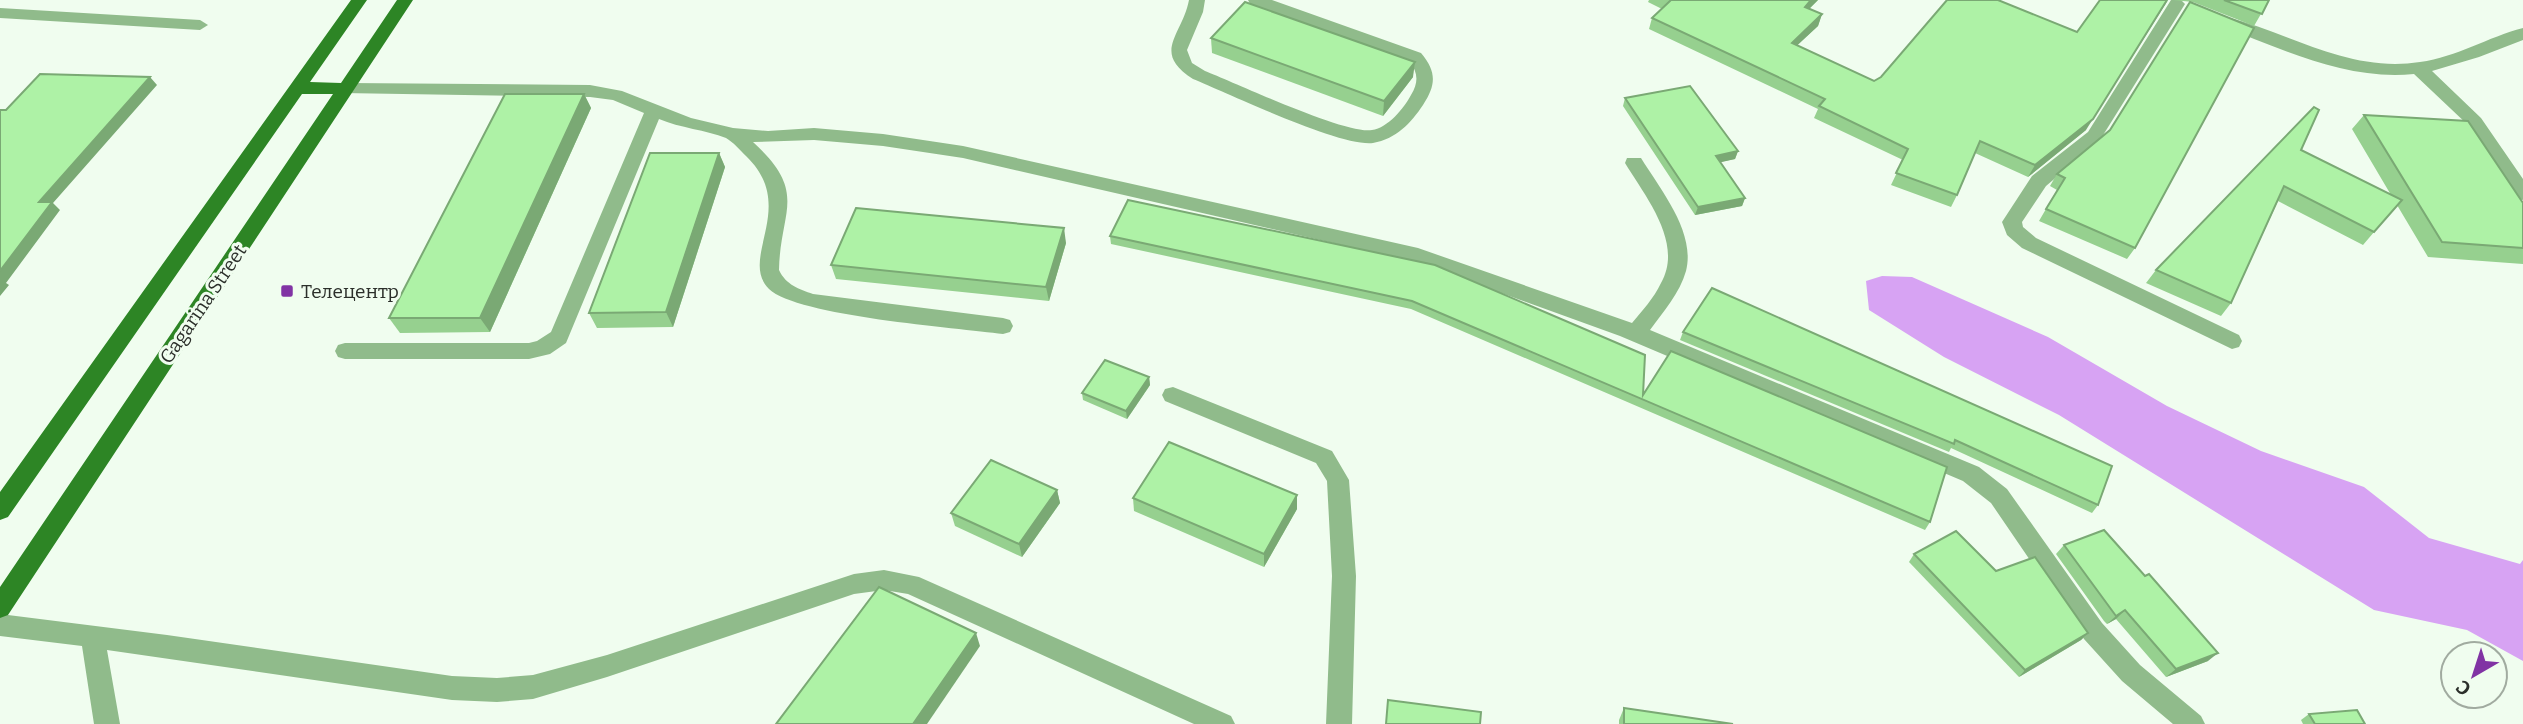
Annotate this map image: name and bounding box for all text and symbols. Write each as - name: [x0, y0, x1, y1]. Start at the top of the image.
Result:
- street label: Gagarina Street: [155, 240, 251, 368]
- place label: Телецентр: [301, 280, 399, 303]
- marker: Телецентр: [279, 283, 295, 299]
- north arrow: [2439, 640, 2509, 710]
- text: С: [2452, 675, 2476, 701]

